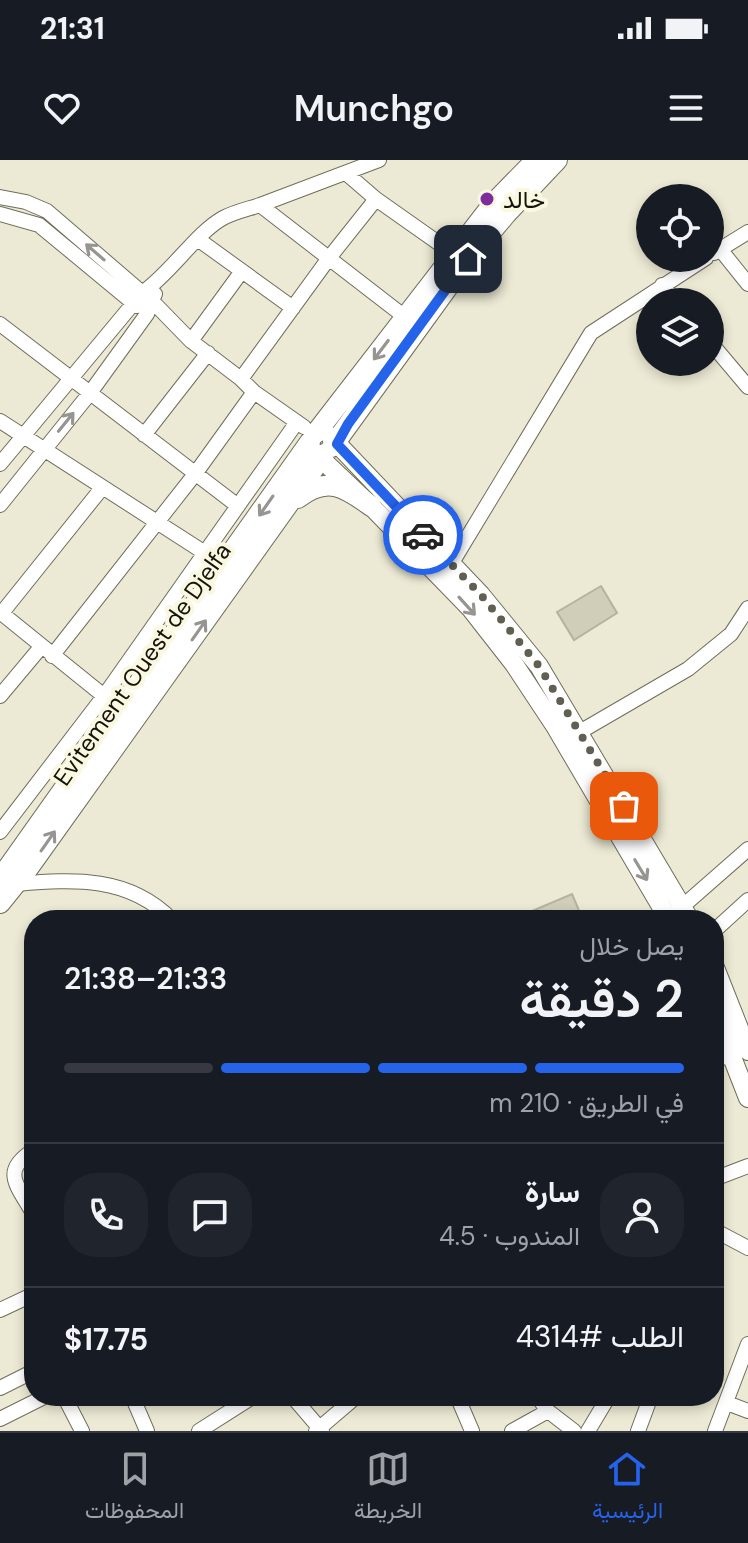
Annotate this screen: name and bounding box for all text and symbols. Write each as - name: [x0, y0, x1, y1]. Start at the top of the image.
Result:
- text: 21:31: [40, 9, 105, 48]
- text: Munchgo: [294, 85, 454, 132]
- icon: heart: [40, 86, 84, 130]
- icon: menu: [664, 86, 708, 130]
- place label: خالد: [503, 184, 545, 215]
- map controls: [636, 184, 724, 376]
- button: locate: [636, 184, 724, 272]
- marker: خالد: [478, 190, 496, 208]
- pin: [434, 225, 502, 293]
- icon: home: [446, 237, 490, 281]
- one-way arrow: [85, 243, 105, 261]
- button: layers: [636, 288, 724, 376]
- one-way arrow: [372, 339, 389, 360]
- one-way arrow: [58, 412, 75, 433]
- one-way arrow: [258, 494, 274, 516]
- courier: [383, 495, 463, 575]
- icon: car: [401, 513, 445, 557]
- street label: Evitement Ouest de Djelfa: [46, 536, 238, 792]
- one-way arrow: [458, 596, 476, 616]
- one-way arrow: [190, 619, 207, 641]
- pin: [590, 772, 658, 840]
- icon: bag: [602, 784, 646, 828]
- one-way arrow: [40, 831, 56, 853]
- one-way arrow: [633, 858, 649, 881]
- text: يصل خلال: [579, 929, 684, 963]
- text: 21:33–21:38: [64, 959, 227, 998]
- text: 2 دقيقة: [519, 965, 684, 1033]
- text: في الطريق · 210 m: [489, 1086, 684, 1120]
- text: سارة: [525, 1172, 580, 1211]
- button: phone: [64, 1173, 148, 1257]
- button: chat: [168, 1173, 252, 1257]
- button: person: [600, 1173, 684, 1257]
- text: المندوب · 4.5: [439, 1219, 580, 1253]
- text: الطلب #4314: [516, 1317, 684, 1356]
- text: $17.75: [64, 1320, 148, 1359]
- tab: المحفوظات: [85, 1447, 184, 1530]
- tab: الخريطة: [354, 1447, 422, 1530]
- tab: الرئيسية: [592, 1447, 663, 1530]

